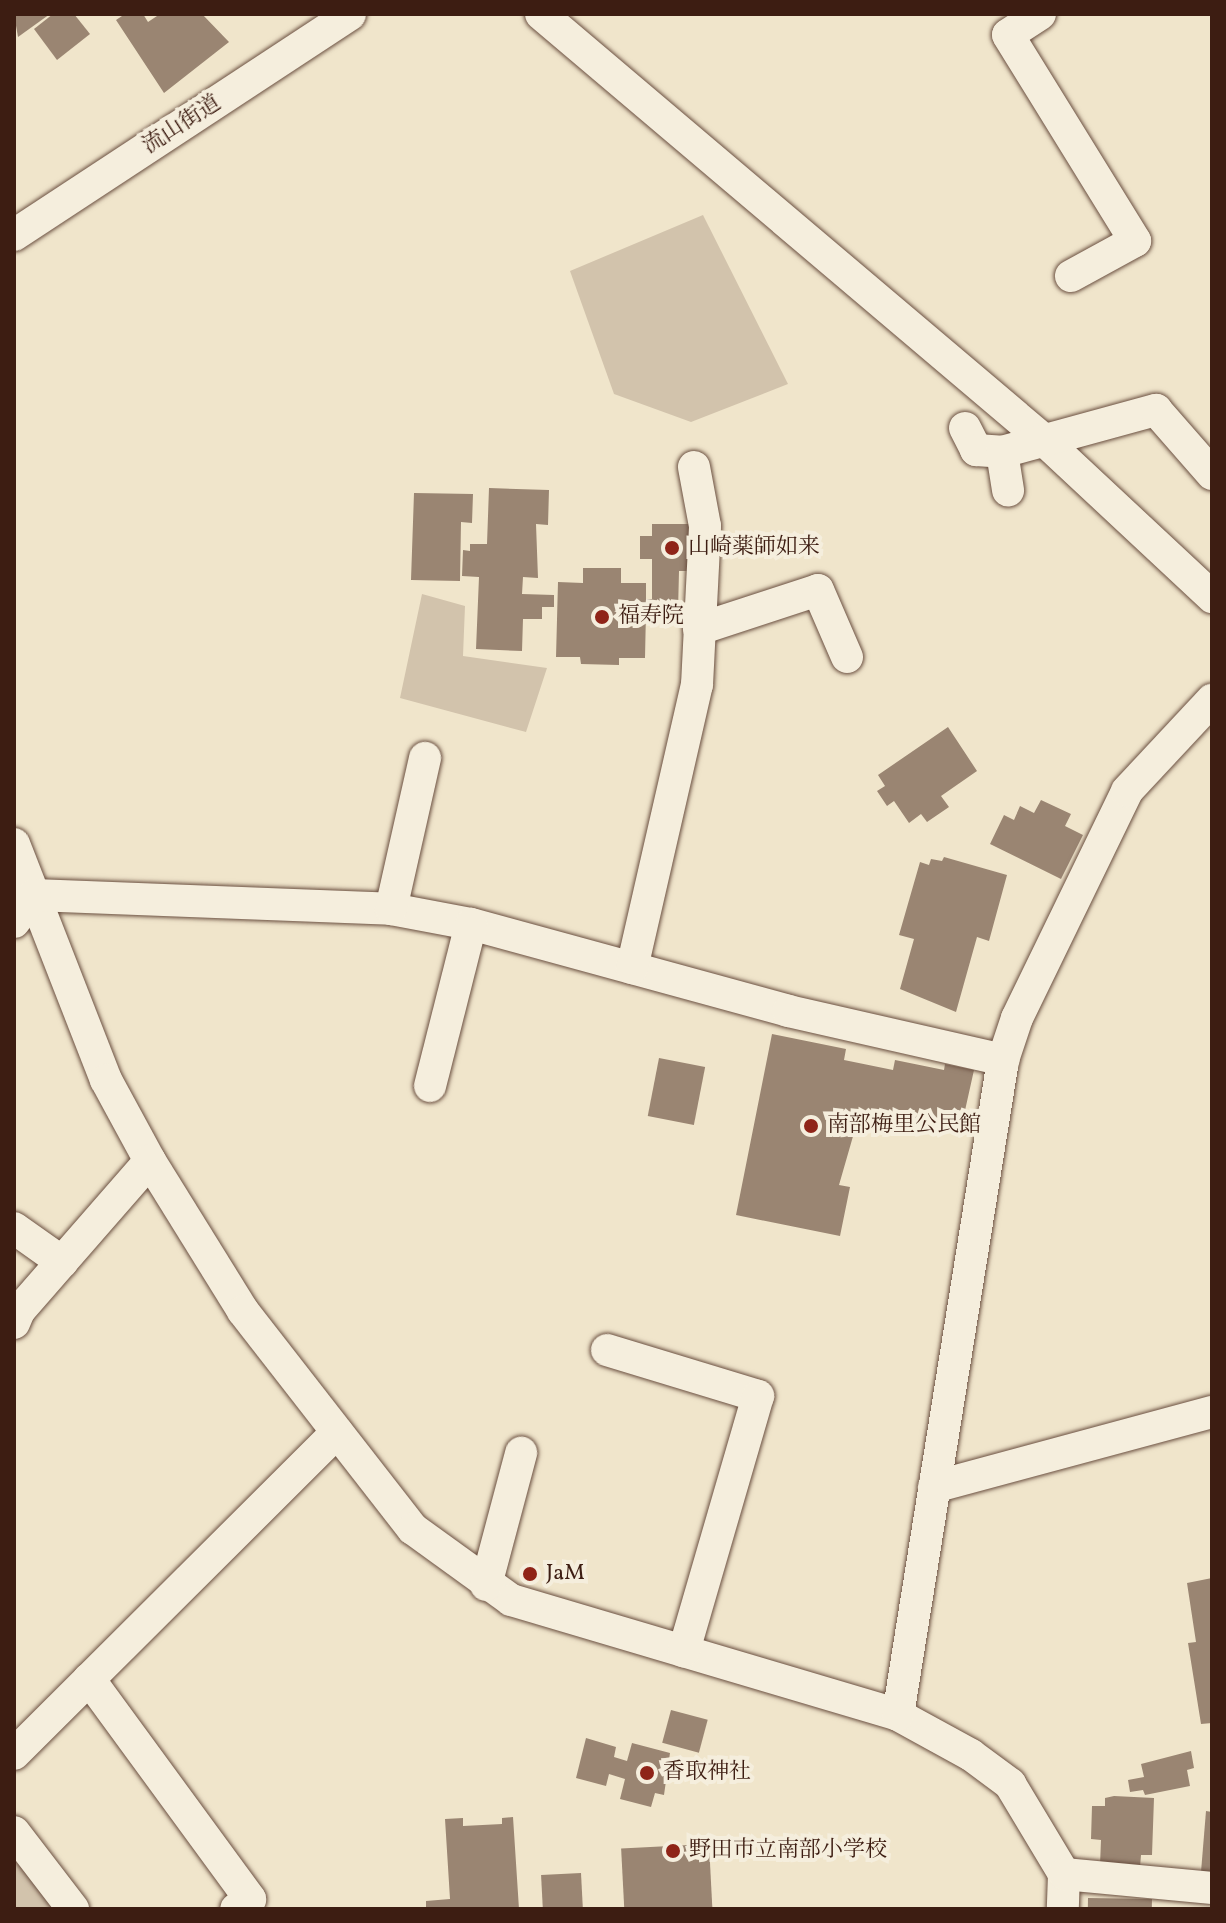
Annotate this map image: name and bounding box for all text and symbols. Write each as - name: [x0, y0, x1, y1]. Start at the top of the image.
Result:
- street label: 流山街道: [138, 90, 226, 160]
- place label: 山崎薬師如来: [688, 535, 820, 561]
- marker: 山崎薬師如来: [663, 539, 681, 557]
- place label: 福寿院: [618, 604, 684, 630]
- marker: 福寿院: [593, 608, 611, 626]
- place label: 南部梅里公民館: [827, 1113, 981, 1139]
- marker: 南部梅里公民館: [802, 1117, 820, 1135]
- place label: JaM: [546, 1561, 585, 1587]
- marker: JaM: [521, 1565, 539, 1583]
- place label: 香取神社: [663, 1760, 751, 1786]
- marker: 香取神社: [638, 1764, 656, 1782]
- place label: 野田市立南部小学校: [689, 1838, 887, 1864]
- marker: 野田市立南部小学校: [664, 1842, 682, 1860]

